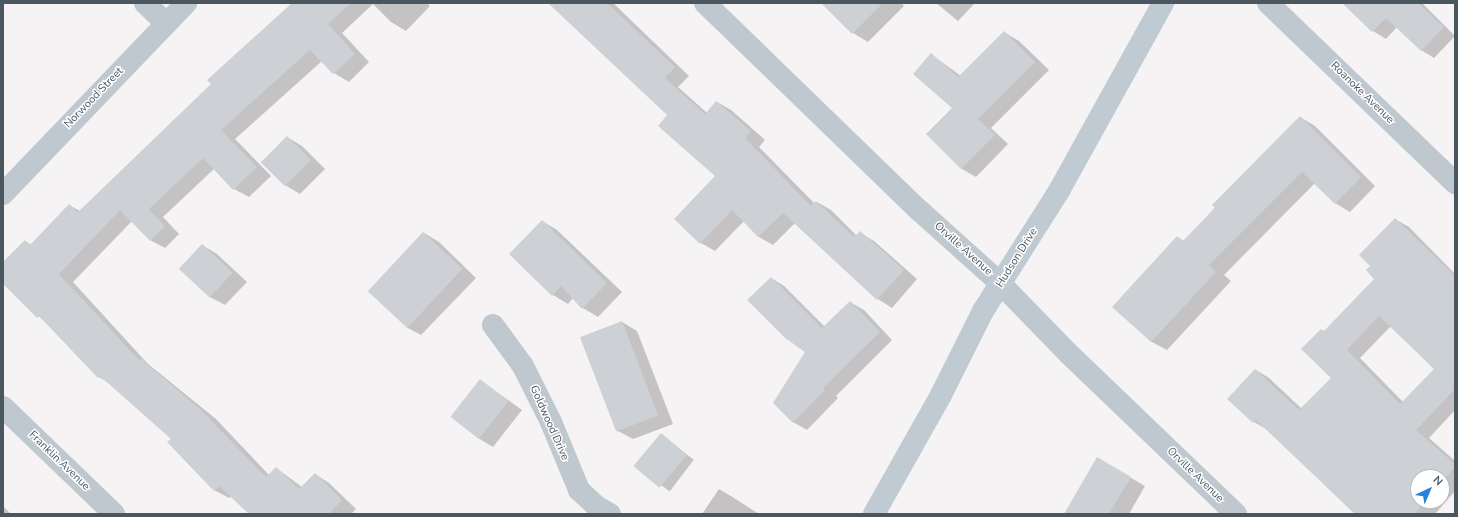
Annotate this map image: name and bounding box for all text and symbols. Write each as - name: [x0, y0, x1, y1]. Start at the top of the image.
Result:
- street label: Roanoke Avenue: [1328, 59, 1396, 127]
- street label: Norwood Street: [62, 65, 126, 131]
- street label: Orville Avenue: [931, 220, 995, 278]
- street label: Hudson Drive: [994, 226, 1040, 290]
- street label: Goldwood Drive: [527, 384, 571, 462]
- street label: Franklin Avenue: [26, 429, 92, 493]
- street label: Orville Avenue: [1164, 445, 1226, 505]
- north arrow: [1410, 469, 1450, 509]
- text: N: [1430, 472, 1446, 489]

